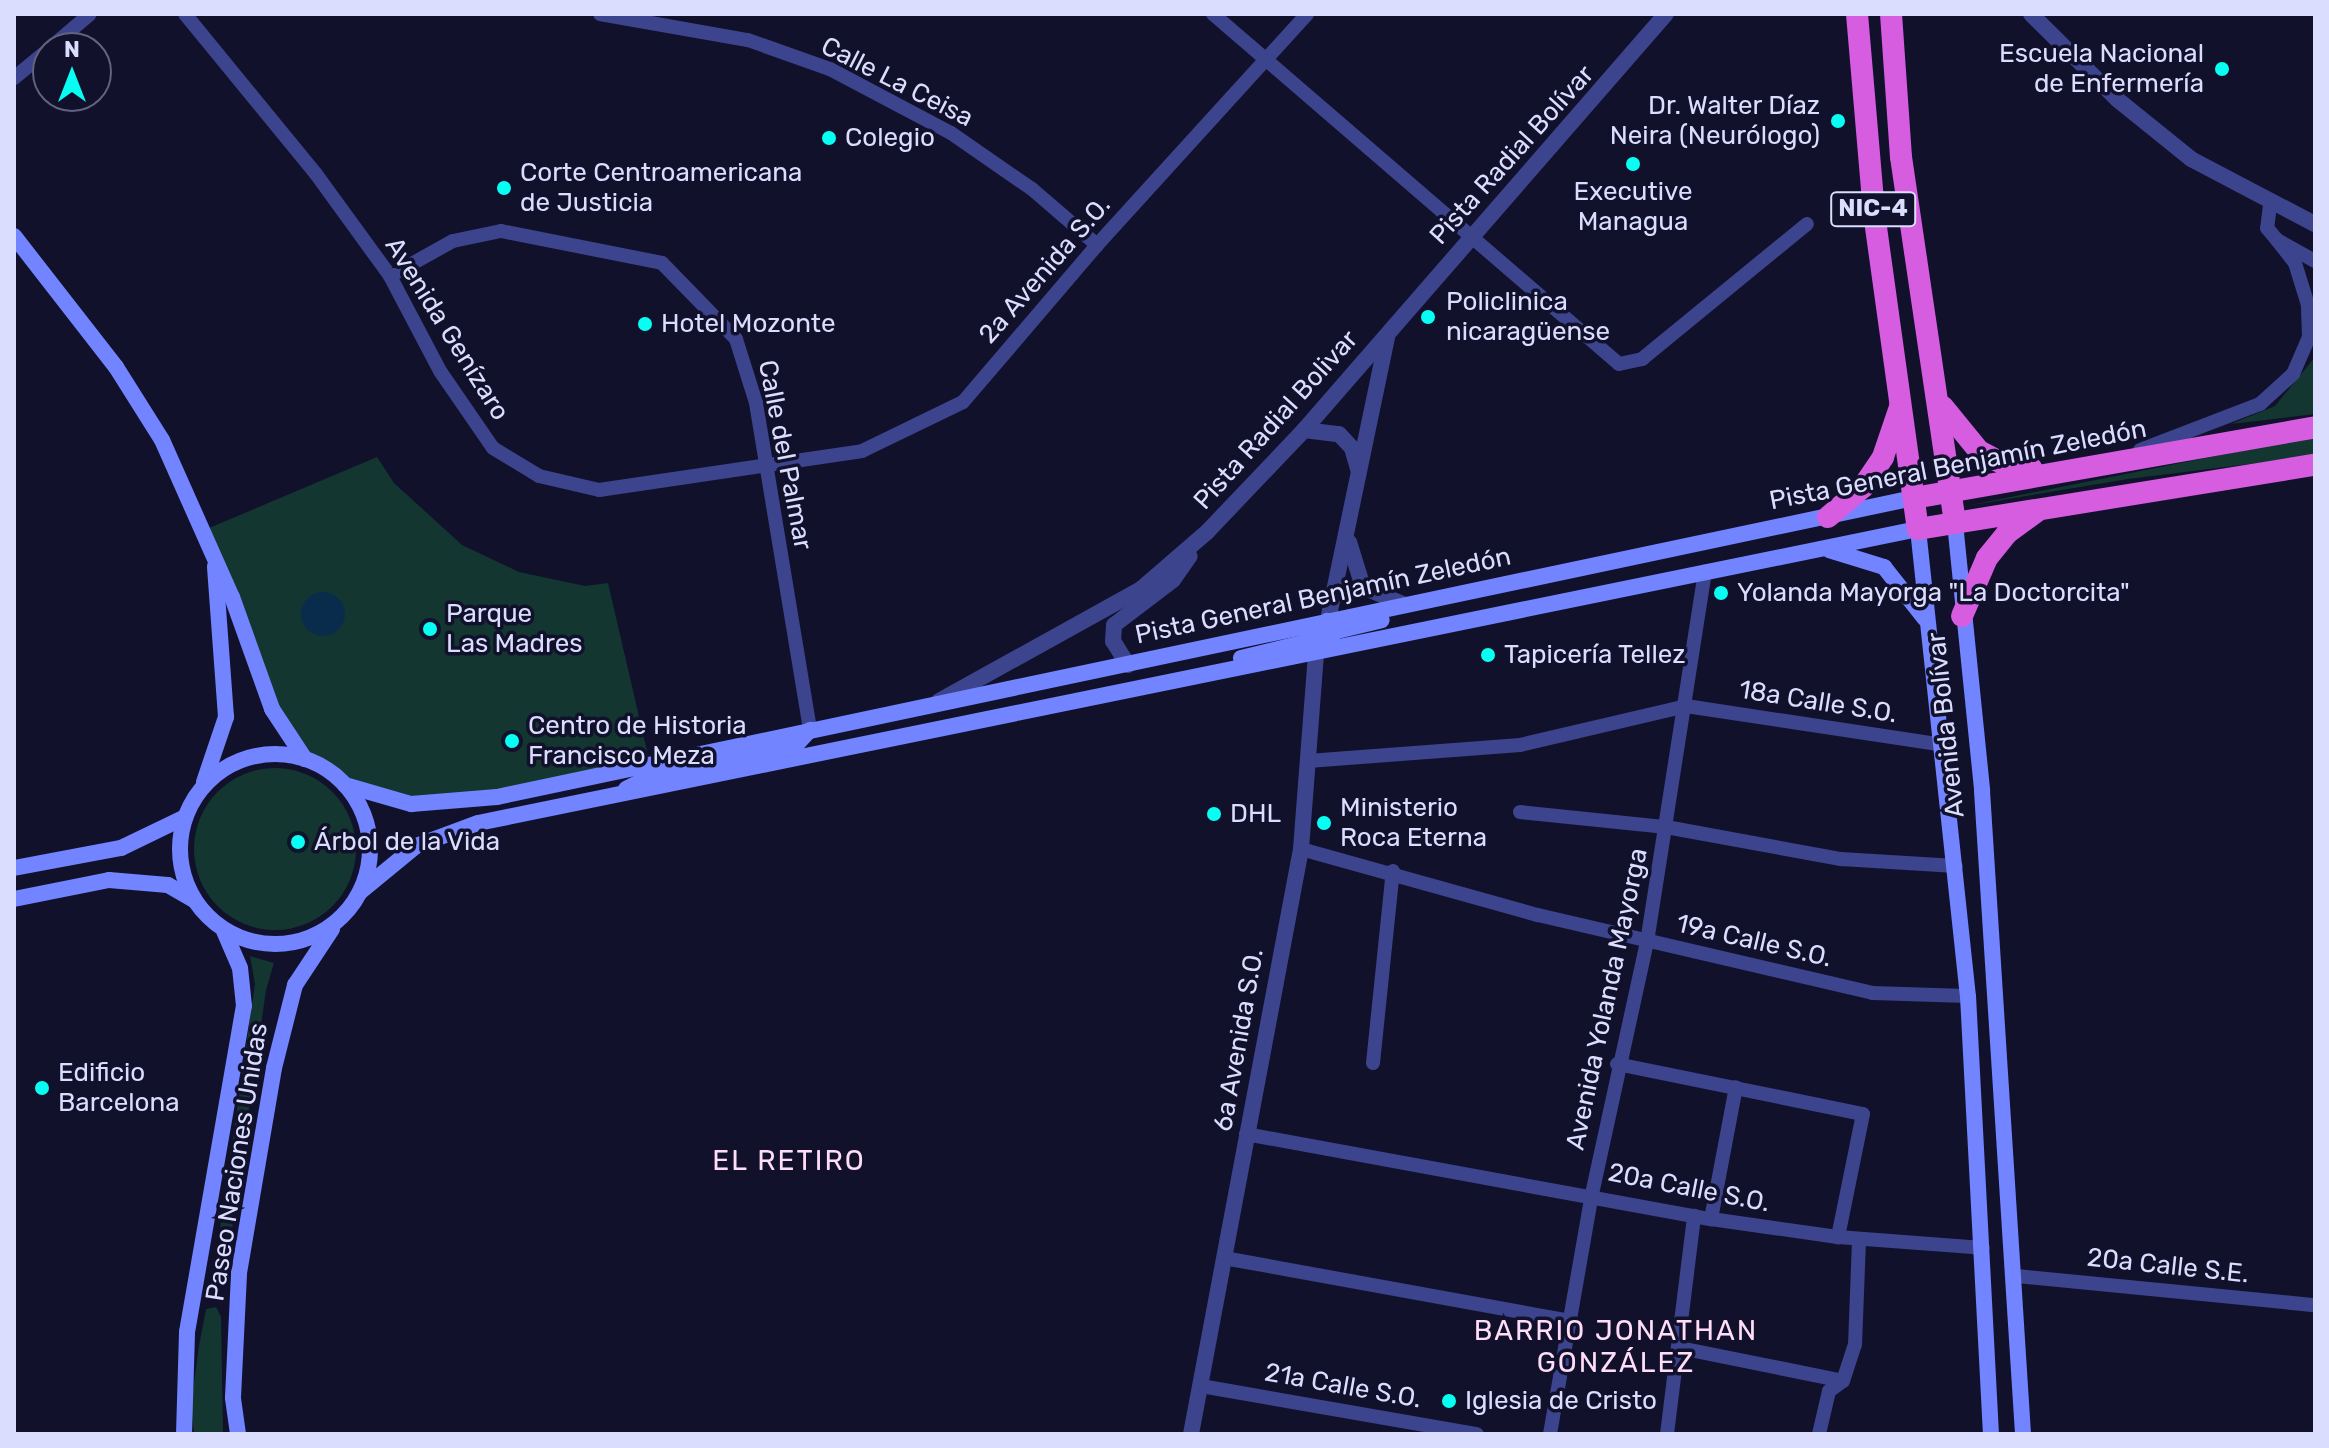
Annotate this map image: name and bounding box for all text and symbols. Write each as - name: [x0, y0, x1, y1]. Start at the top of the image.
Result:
- street label: Calle La Ceisa: [816, 30, 978, 134]
- north arrow: [32, 32, 112, 112]
- text: N: [64, 36, 80, 63]
- place label: Escuela Nacional de Enfermería: [1999, 38, 2204, 100]
- marker: Escuela Nacional de Enfermería: [2211, 58, 2233, 80]
- street label: Pista Radial Bolívar: [1423, 59, 1601, 251]
- place label: Dr. Walter Díaz Neira (Neurólogo): [1610, 90, 1820, 152]
- marker: Dr. Walter Díaz Neira (Neurólogo): [1827, 110, 1849, 132]
- place label: Colegio: [845, 122, 935, 154]
- marker: Colegio: [820, 129, 838, 147]
- marker: Executive Managua: [1624, 155, 1642, 173]
- place label: Corte Centroamericana de Justicia: [520, 157, 802, 218]
- place label: Executive Managua: [1574, 176, 1692, 238]
- marker: Corte Centroamericana de Justicia: [495, 179, 513, 197]
- road number: NIC-4: [1829, 189, 1917, 229]
- street label: 2a Avenida S.O.: [972, 190, 1118, 350]
- street label: Avenida Genízaro: [378, 232, 516, 426]
- place label: Policlinica nicaragüense: [1446, 286, 1610, 348]
- marker: Policlinica nicaragüense: [1417, 306, 1439, 328]
- place label: Hotel Mozonte: [661, 308, 835, 340]
- marker: Hotel Mozonte: [636, 315, 654, 333]
- street label: Pista Radial Bolivar: [1187, 324, 1365, 516]
- street label: Calle del Palmar: [751, 358, 819, 552]
- street label: Pista General Benjamín Zeledón: [1767, 413, 2149, 517]
- street label: Pista General Benjamín Zeledón: [1132, 541, 1514, 651]
- place label: Yolanda Mayorga "La Doctorcita": [1737, 577, 2130, 609]
- marker: Yolanda Mayorga "La Doctorcita": [1712, 584, 1730, 602]
- place label: Parque Las Madres: [446, 598, 583, 660]
- marker: Parque Las Madres: [421, 620, 439, 638]
- street label: Avenida Bolívar: [1921, 631, 1971, 819]
- place label: Tapicería Tellez: [1504, 639, 1686, 671]
- marker: Tapicería Tellez: [1479, 646, 1497, 664]
- street label: 18a Calle S.O.: [1737, 674, 1899, 730]
- place label: Centro de Historia Francisco Meza: [528, 710, 747, 772]
- marker: Centro de Historia Francisco Meza: [503, 732, 521, 750]
- place label: Ministerio Roca Eterna: [1340, 792, 1487, 854]
- place label: DHL: [1230, 798, 1281, 830]
- marker: DHL: [1205, 805, 1223, 823]
- marker: Ministerio Roca Eterna: [1315, 814, 1333, 832]
- place label: Árbol de la Vida: [314, 826, 501, 858]
- marker: Árbol de la Vida: [289, 833, 307, 851]
- street label: Avenida Yolanda Mayorga: [1560, 845, 1654, 1153]
- street label: 19a Calle S.O.: [1673, 908, 1835, 974]
- street label: 6a Avenida S.O.: [1208, 946, 1270, 1134]
- street label: Paseo Naciones Unidas: [200, 1021, 274, 1303]
- place label: Edificio Barcelona: [58, 1057, 180, 1118]
- marker: Edificio Barcelona: [33, 1079, 51, 1097]
- district label: EL RETIRO: [712, 1144, 866, 1178]
- street label: 20a Calle S.O.: [1606, 1157, 1772, 1219]
- street label: 20a Calle S.E.: [2086, 1242, 2250, 1290]
- district label: BARRIO JONATHAN GONZÁLEZ: [1474, 1314, 1758, 1380]
- street label: 21a Calle S.O.: [1262, 1357, 1424, 1415]
- place label: Iglesia de Cristo: [1465, 1385, 1657, 1417]
- marker: Iglesia de Cristo: [1440, 1392, 1458, 1410]

